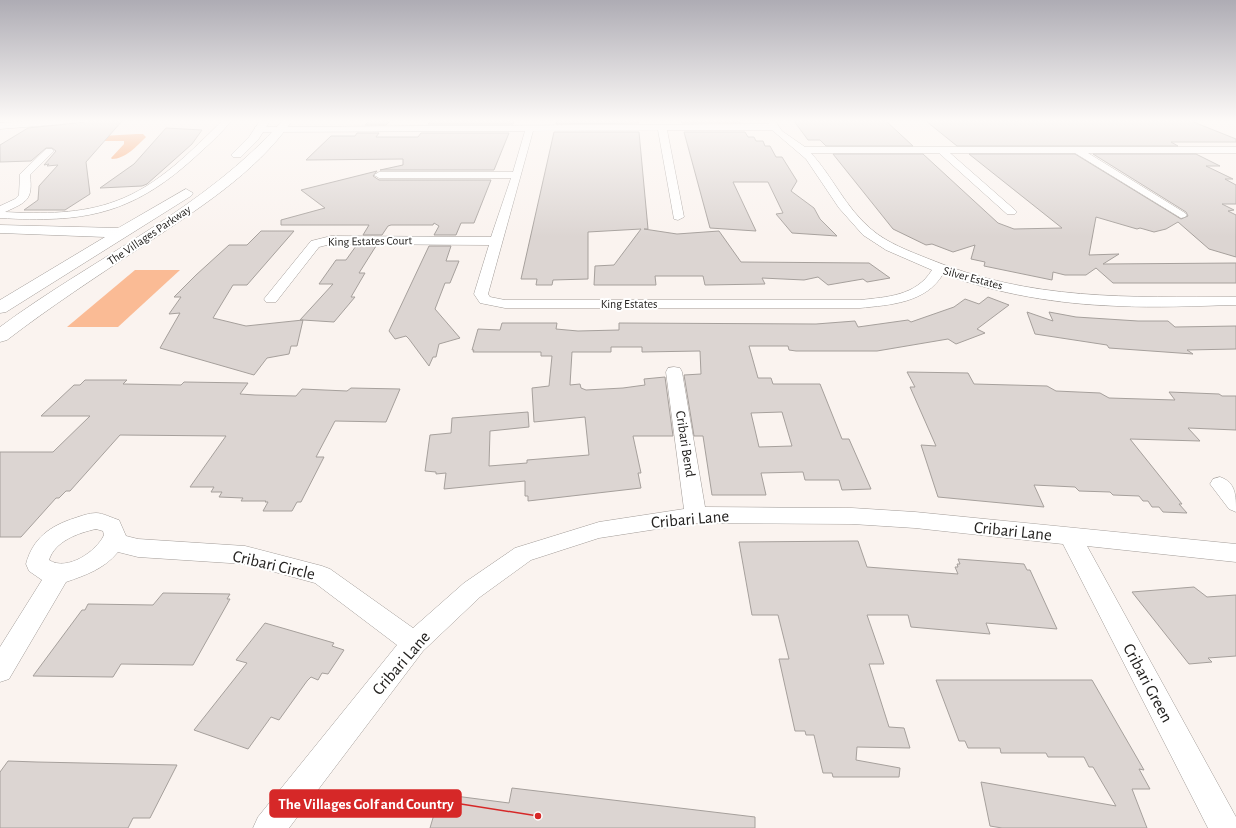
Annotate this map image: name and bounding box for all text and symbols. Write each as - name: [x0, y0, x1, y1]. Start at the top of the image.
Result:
- street label: The Villages Parkway: [105, 203, 193, 268]
- street label: King Estates Court: [328, 234, 412, 248]
- street label: Silver Estates: [942, 264, 1004, 292]
- street label: King Estates: [601, 298, 657, 310]
- street label: Cribari Bend: [673, 410, 697, 478]
- street label: Cribari Lane: [650, 507, 730, 531]
- street label: Cribari Lane: [973, 518, 1053, 544]
- street label: Cribari Circle: [231, 547, 317, 583]
- street label: Cribari Lane: [369, 628, 433, 698]
- street label: Cribari Green: [1120, 641, 1176, 725]
- callout: The Villages Golf and Country: [270, 790, 461, 817]
- text: The Villages Golf and Country: [278, 797, 454, 812]

